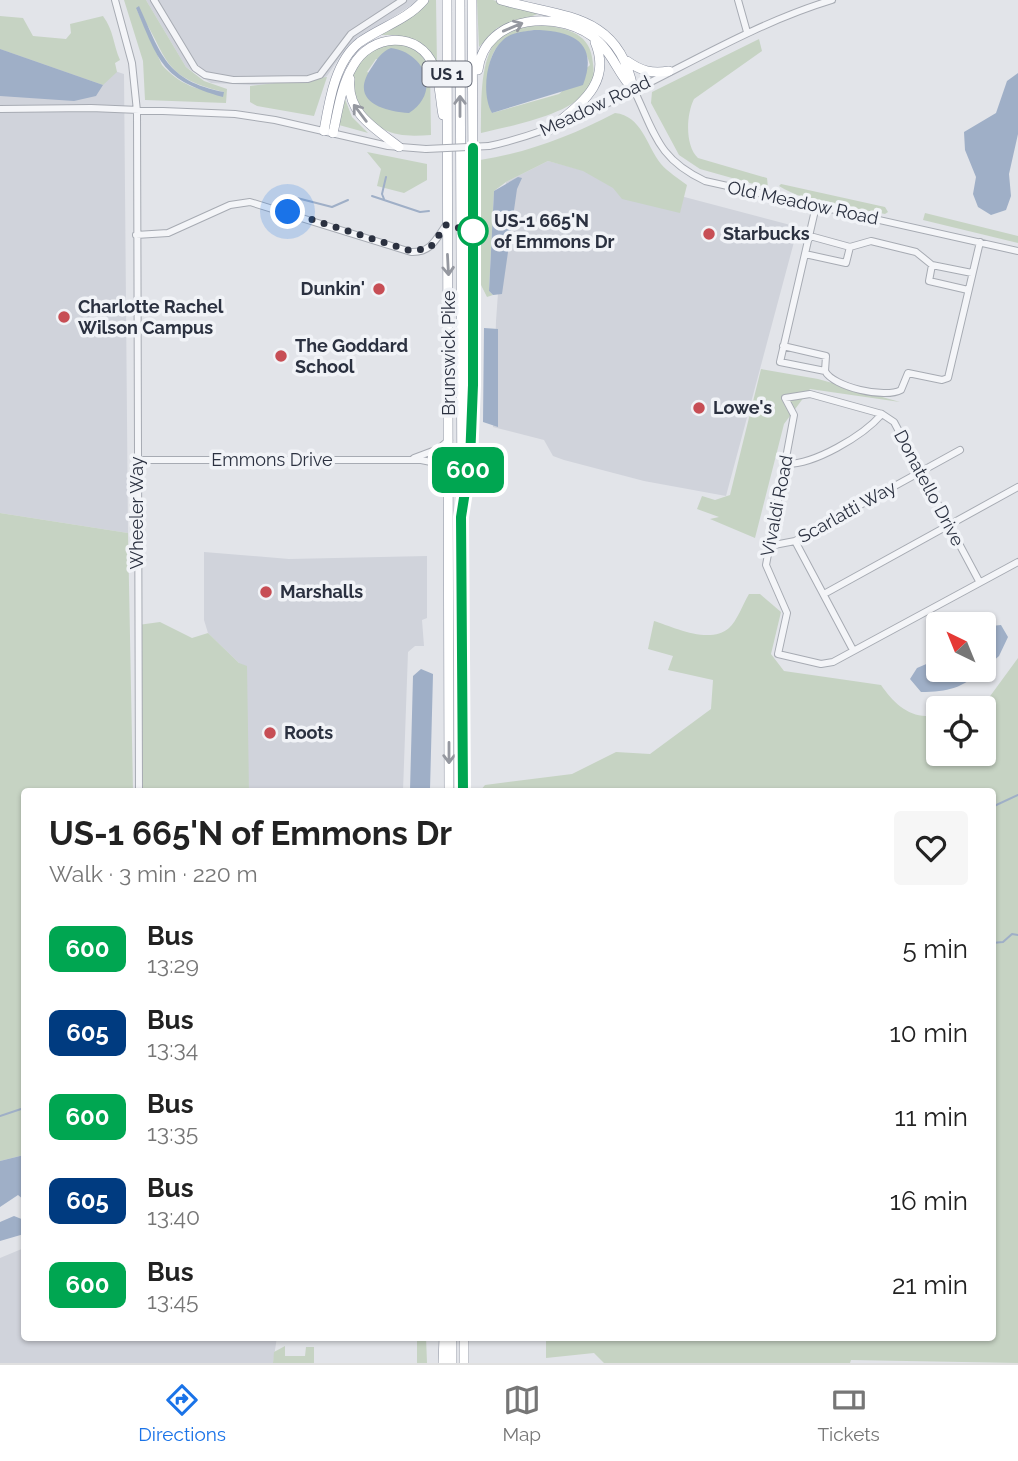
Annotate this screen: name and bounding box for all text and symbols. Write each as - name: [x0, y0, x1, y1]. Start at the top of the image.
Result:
- one-way arrow: [502, 20, 523, 33]
- road number: US 1: [422, 61, 472, 86]
- street label: Meadow Road: [536, 71, 653, 140]
- one-way arrow: [453, 95, 467, 118]
- one-way arrow: [353, 105, 368, 123]
- street label: Old Meadow Road: [726, 176, 880, 229]
- your location: [270, 194, 305, 229]
- place label: US-1 665'N of Emmons Dr: [494, 210, 615, 252]
- marker: US-1 665'N of Emmons Dr: [458, 216, 488, 246]
- place label: Starbucks: [723, 223, 810, 244]
- marker: Starbucks: [701, 226, 717, 242]
- one-way arrow: [441, 253, 454, 276]
- place label: Dunkin': [301, 278, 365, 299]
- marker: Dunkin': [371, 281, 387, 297]
- street label: Brunswick Pike: [438, 290, 459, 416]
- place label: Charlotte Rachel Wilson Campus: [78, 296, 224, 338]
- marker: Charlotte Rachel Wilson Campus: [56, 309, 72, 325]
- place label: The Goddard School: [295, 335, 408, 377]
- marker: The Goddard School: [273, 348, 289, 364]
- place label: Lowe's: [713, 397, 772, 418]
- marker: Lowe's: [691, 400, 707, 416]
- street label: Donatello Drive: [890, 426, 969, 550]
- line badge: 600: [428, 447, 508, 493]
- street label: Emmons Drive: [211, 449, 333, 470]
- street label: Vivaldi Road: [756, 453, 797, 559]
- text: 600: [446, 455, 490, 484]
- street label: Wheeler Way: [126, 456, 147, 569]
- street label: Scarlatti Way: [794, 476, 900, 547]
- place label: Marshalls: [280, 581, 363, 602]
- marker: Marshalls: [258, 584, 274, 600]
- north arrow: [926, 612, 996, 682]
- map controls: [926, 612, 996, 766]
- button: locate: [926, 696, 996, 766]
- place label: Roots: [284, 722, 333, 743]
- marker: Roots: [262, 725, 278, 741]
- one-way arrow: [442, 741, 456, 764]
- button: heart: [894, 811, 968, 885]
- text: US-1 665'N of Emmons Dr: [49, 814, 452, 853]
- text: Walk · 3 min · 220 m: [49, 860, 258, 887]
- text: Bus: [147, 921, 194, 951]
- text: 600: [65, 934, 110, 963]
- text: 5 min: [902, 934, 968, 964]
- text: 13:29: [147, 951, 199, 978]
- text: Bus: [147, 1005, 194, 1035]
- text: 605: [66, 1018, 109, 1047]
- text: 10 min: [890, 1018, 968, 1048]
- text: 13:34: [147, 1035, 198, 1062]
- text: Bus: [147, 1089, 194, 1119]
- text: 600: [65, 1102, 110, 1131]
- text: 11 min: [894, 1102, 968, 1132]
- text: 13:35: [147, 1119, 198, 1146]
- text: Bus: [147, 1173, 194, 1203]
- text: 605: [66, 1186, 109, 1215]
- text: 16 min: [890, 1186, 968, 1216]
- text: 13:40: [147, 1203, 200, 1230]
- text: Bus: [147, 1257, 194, 1287]
- text: 600: [65, 1270, 110, 1299]
- text: 21 min: [892, 1270, 968, 1300]
- text: 13:45: [147, 1287, 199, 1314]
- tab: Directions: [138, 1381, 226, 1445]
- tab: Map: [502, 1381, 541, 1445]
- tab: Tickets: [817, 1381, 880, 1445]

